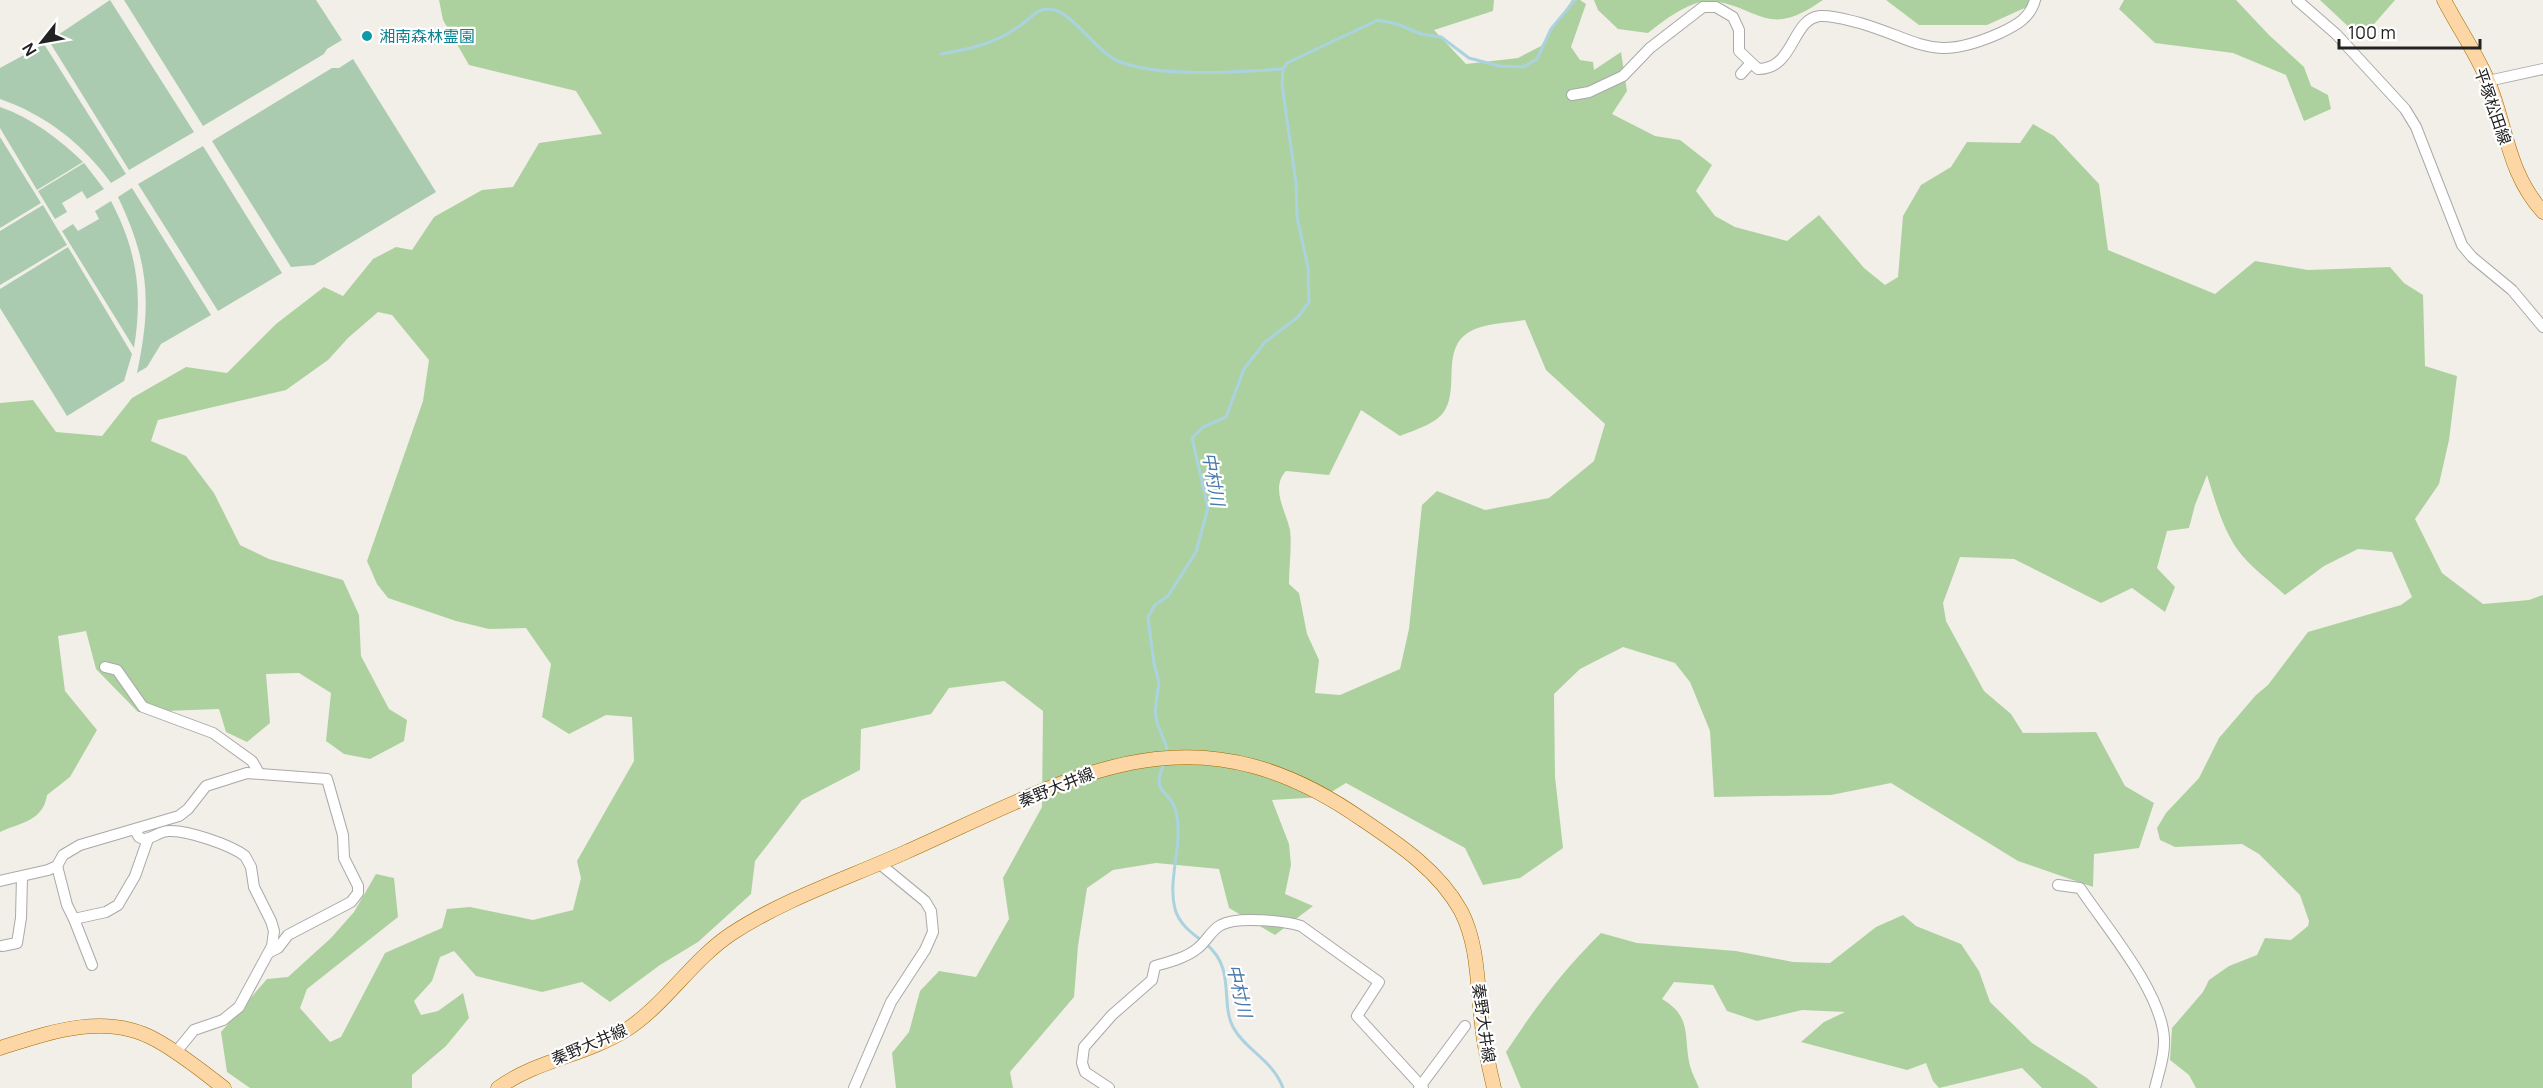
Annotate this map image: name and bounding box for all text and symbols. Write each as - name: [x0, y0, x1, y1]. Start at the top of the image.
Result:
- north arrow: [12, 12, 72, 72]
- scale bar: [2339, 12, 2480, 50]
- text: 100 m: [2348, 20, 2396, 44]
- place label: 湘南森林霊園: [379, 25, 475, 47]
- marker: 湘南森林霊園: [360, 29, 374, 43]
- text: N: [17, 39, 42, 60]
- street label: 平塚松田線: [2470, 65, 2516, 147]
- water label: 中村川: [1197, 450, 1231, 509]
- street label: 秦野大井線: [1015, 762, 1097, 812]
- water label: 中村川: [1222, 962, 1258, 1022]
- street label: 秦野大井線: [1468, 982, 1500, 1064]
- street label: 秦野大井線: [548, 1018, 630, 1070]

